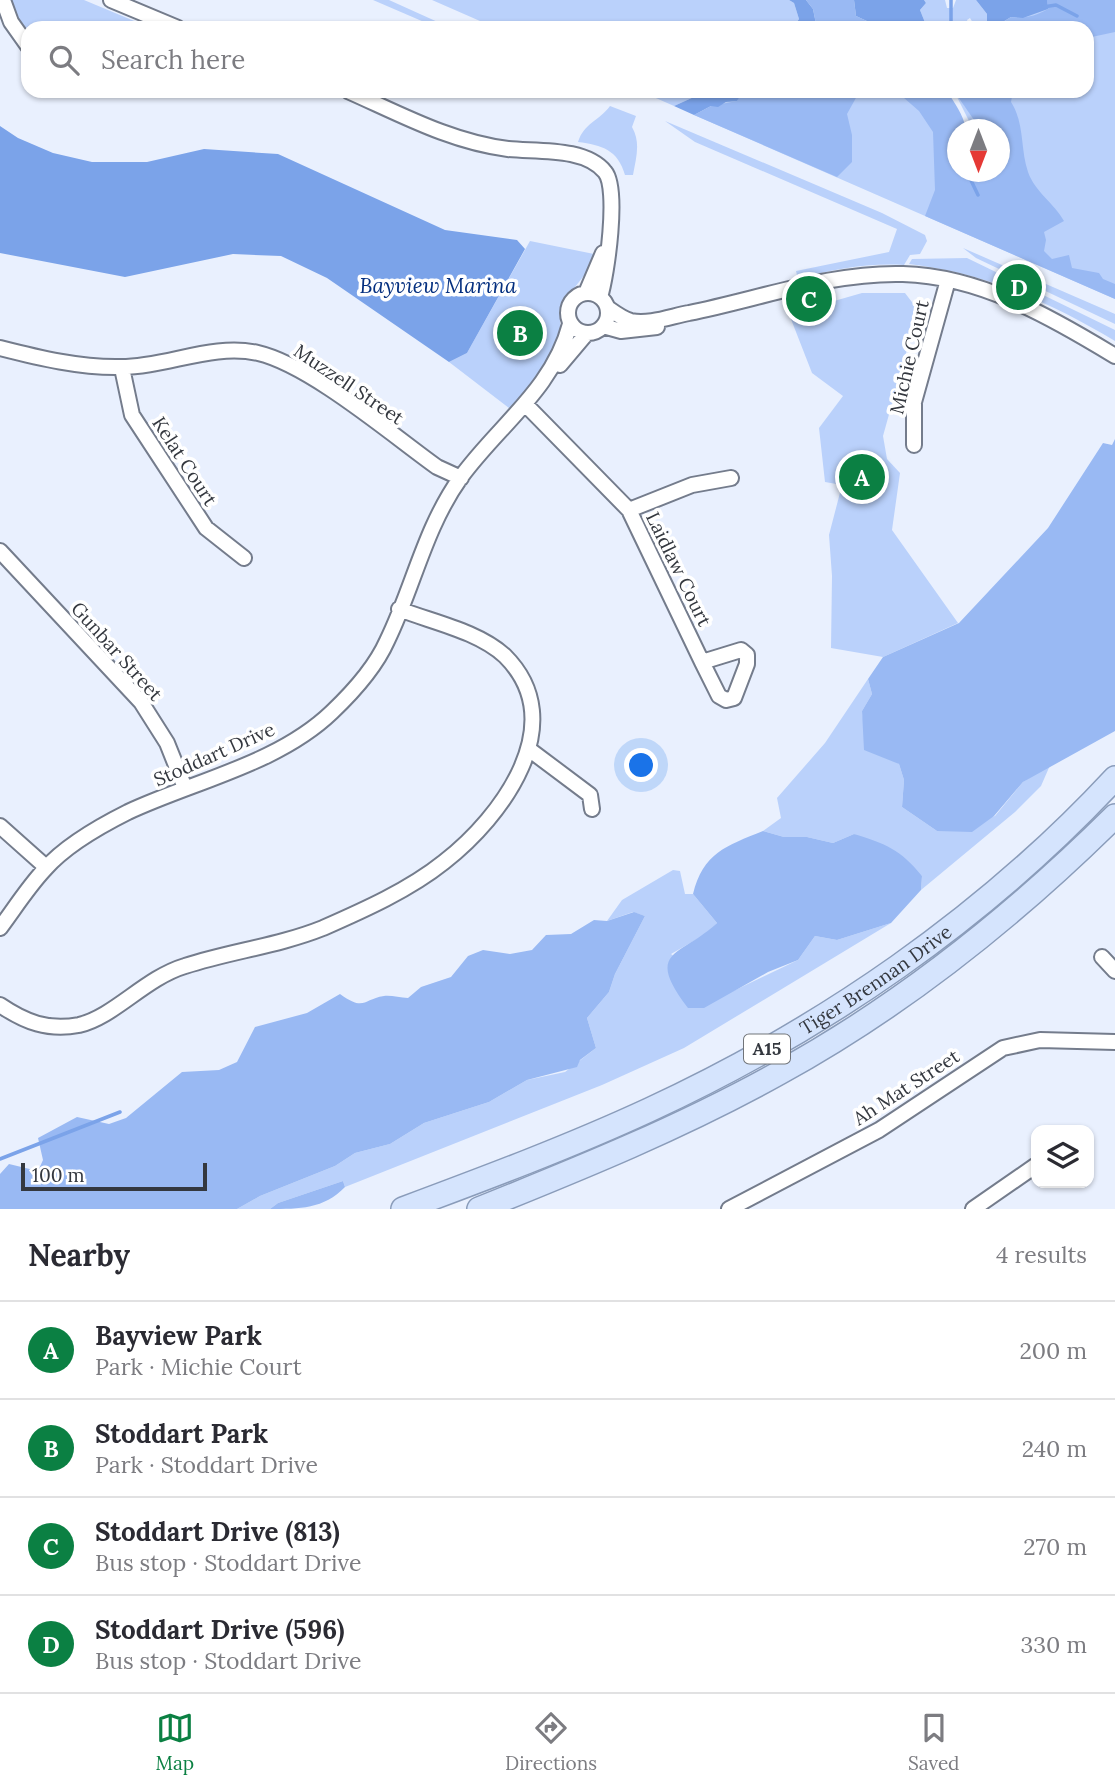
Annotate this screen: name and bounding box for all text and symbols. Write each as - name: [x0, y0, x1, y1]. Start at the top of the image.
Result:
- search box: [21, 21, 1094, 98]
- icon: search: [45, 41, 83, 79]
- text: Search here: [101, 43, 245, 76]
- north arrow: [947, 119, 1010, 182]
- pin: D: [996, 261, 1042, 313]
- water label: Bayview Marina: [360, 272, 517, 299]
- pin: C: [786, 273, 832, 325]
- street label: Michie Court: [884, 297, 934, 416]
- pin: B: [497, 307, 543, 359]
- street label: Muzzell Street: [289, 338, 409, 430]
- street label: Kelat Court: [147, 412, 223, 511]
- pin: A: [839, 451, 885, 503]
- street label: Laidlaw Court: [641, 508, 717, 631]
- street label: Gunbar Street: [66, 596, 168, 706]
- street label: Stoddart Drive: [150, 717, 278, 791]
- your location: [624, 748, 658, 782]
- street label: Tiger Brennan Drive: [795, 919, 956, 1040]
- road number: A15: [744, 1034, 790, 1064]
- street label: Ah Mat Street: [848, 1043, 964, 1131]
- map controls: [1031, 1125, 1094, 1188]
- button: layers: [1031, 1125, 1094, 1188]
- scale bar: [21, 1160, 206, 1192]
- text: 100 m: [32, 1163, 85, 1187]
- text: Nearby: [28, 1236, 130, 1274]
- text: 4 results: [996, 1240, 1087, 1269]
- text: Bayview Park: [95, 1319, 262, 1352]
- text: A: [43, 1336, 59, 1365]
- text: 200 m: [1019, 1336, 1087, 1365]
- text: Park · Michie Court: [95, 1352, 302, 1381]
- text: Stoddart Park: [95, 1417, 268, 1450]
- text: B: [43, 1434, 59, 1463]
- text: 240 m: [1022, 1434, 1087, 1463]
- text: Park · Stoddart Drive: [95, 1450, 318, 1479]
- text: Stoddart Drive (813): [95, 1515, 340, 1548]
- text: C: [43, 1532, 59, 1561]
- text: 270 m: [1023, 1532, 1087, 1561]
- text: Bus stop · Stoddart Drive: [95, 1548, 361, 1577]
- text: Stoddart Drive (596): [95, 1613, 344, 1646]
- text: D: [42, 1630, 60, 1659]
- text: 330 m: [1020, 1630, 1087, 1659]
- text: Bus stop · Stoddart Drive: [95, 1646, 361, 1675]
- tab: Map: [156, 1709, 194, 1775]
- tab: Directions: [505, 1709, 597, 1775]
- tab: Saved: [908, 1709, 959, 1775]

